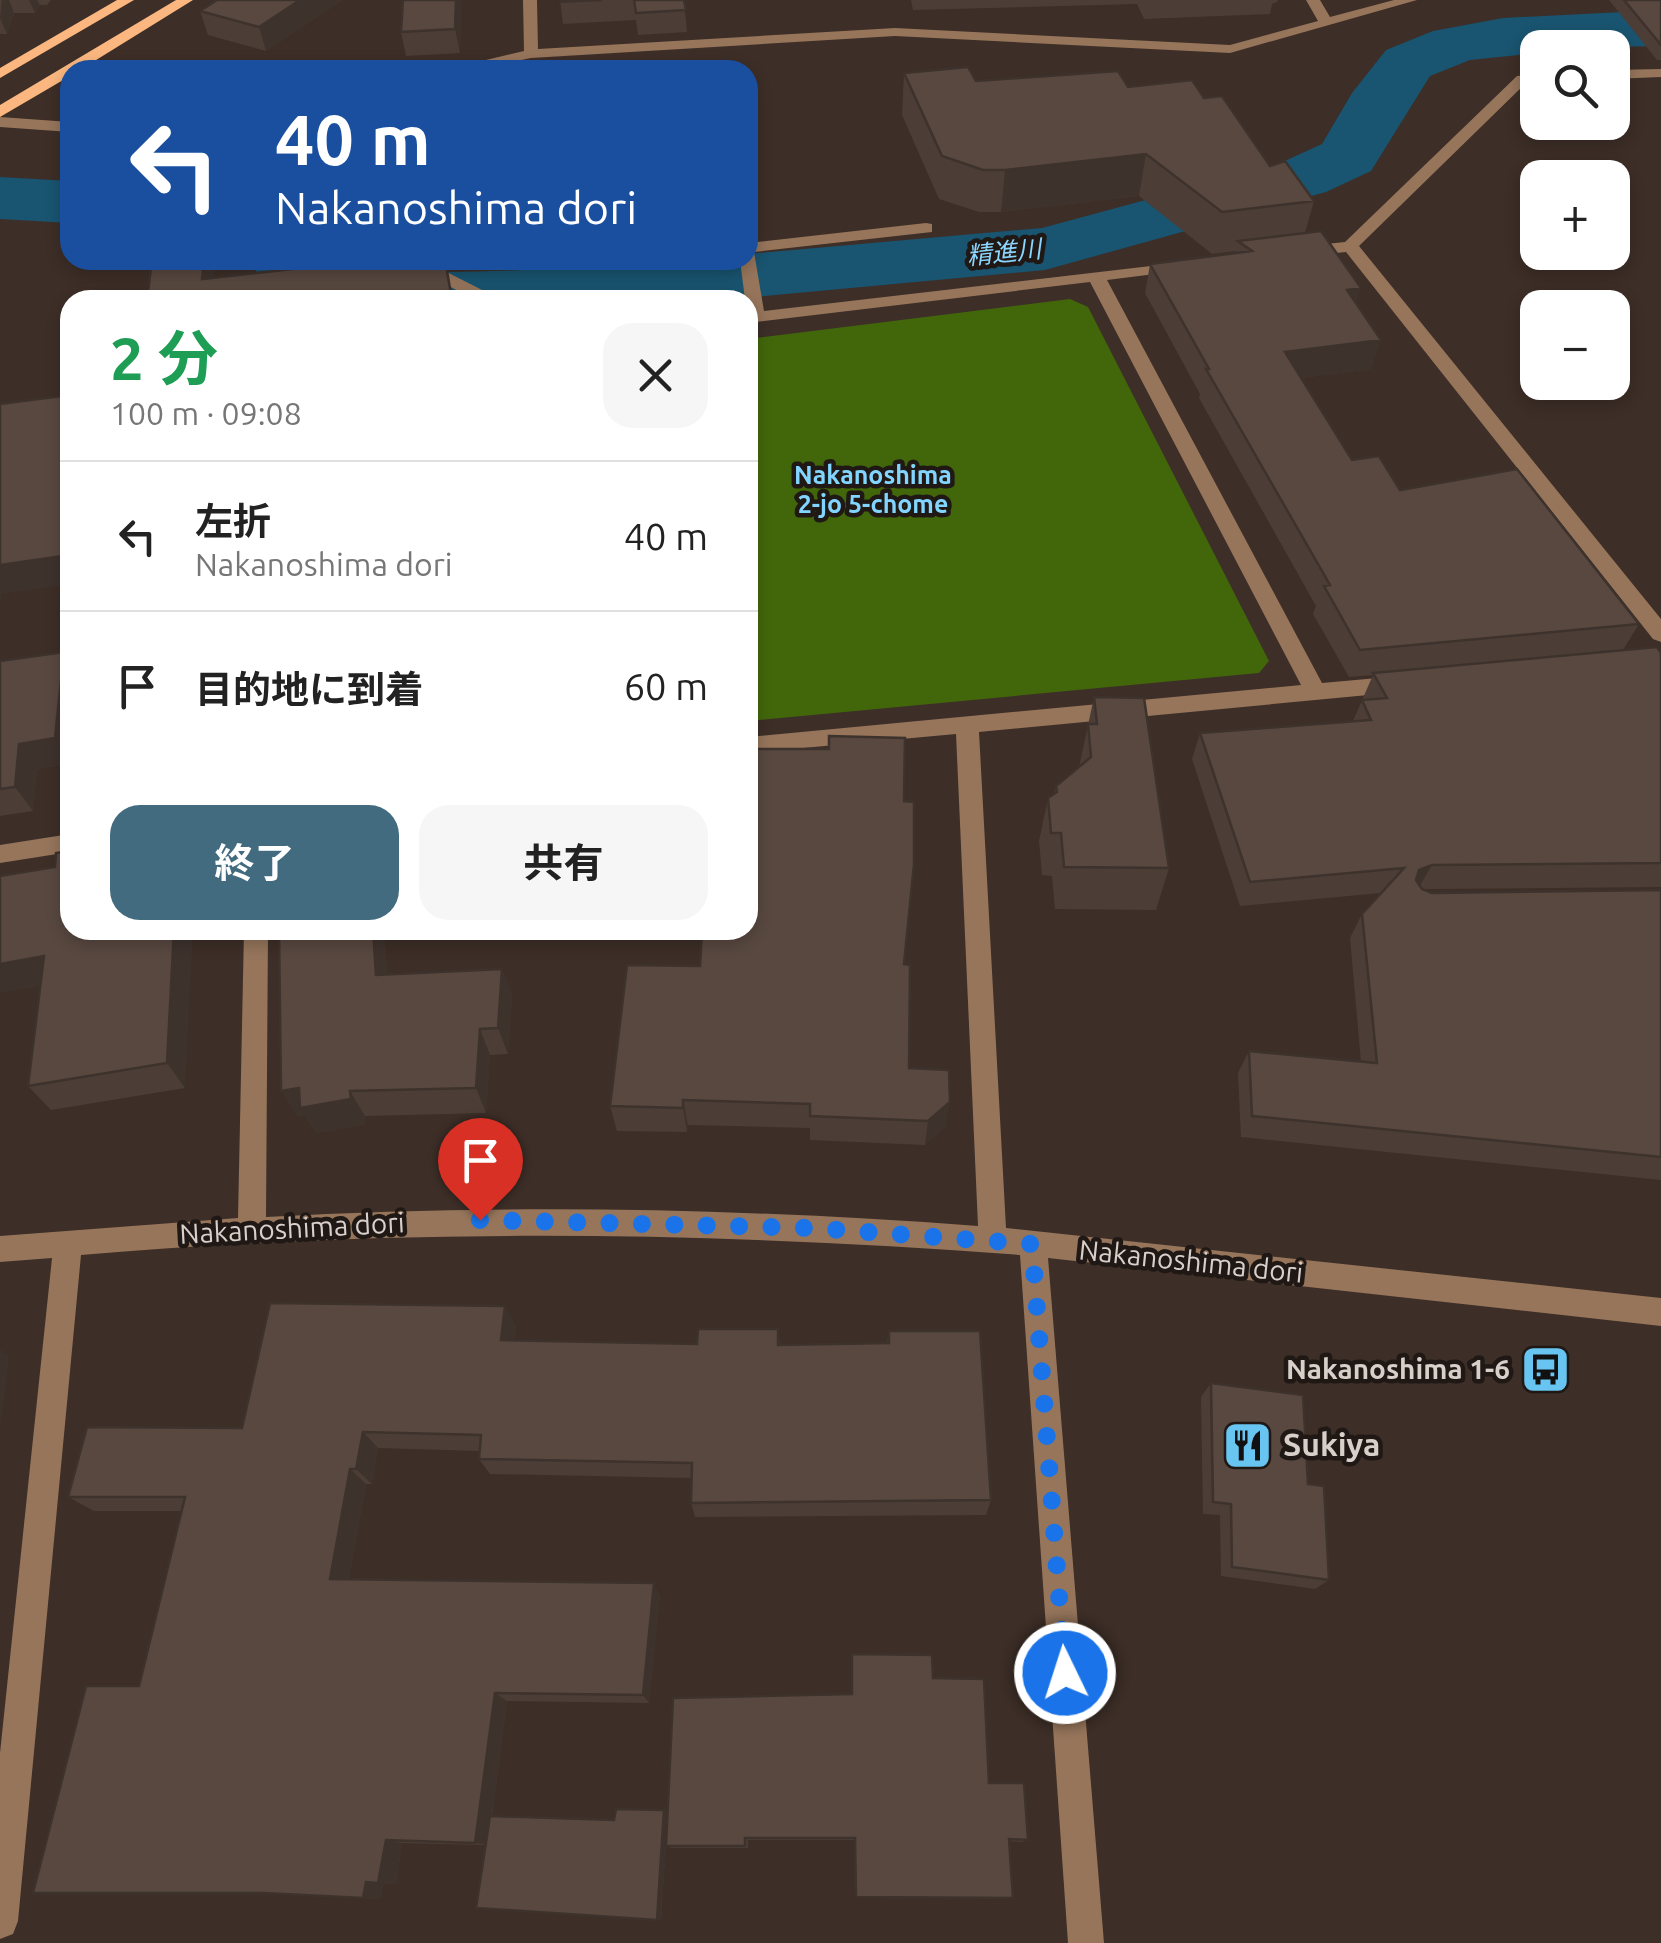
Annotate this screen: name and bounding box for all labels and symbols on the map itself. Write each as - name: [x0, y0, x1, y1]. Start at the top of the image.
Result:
- water label: 精進川: [965, 234, 1046, 270]
- district label: Nakanoshima 2-jo 5-chome: [794, 461, 952, 518]
- pin: [438, 1118, 523, 1221]
- street label: Nakanoshima dori: [179, 1206, 405, 1249]
- street label: Nakanoshima dori: [1077, 1233, 1305, 1288]
- bus stop icon: Nakanoshima 1-6: [1519, 1343, 1571, 1395]
- place label: Nakanoshima 1-6: [1286, 1353, 1510, 1384]
- restaurant icon: Sukiya: [1222, 1419, 1274, 1471]
- place label: Sukiya: [1283, 1426, 1380, 1462]
- position arrow: [1013, 1621, 1117, 1725]

